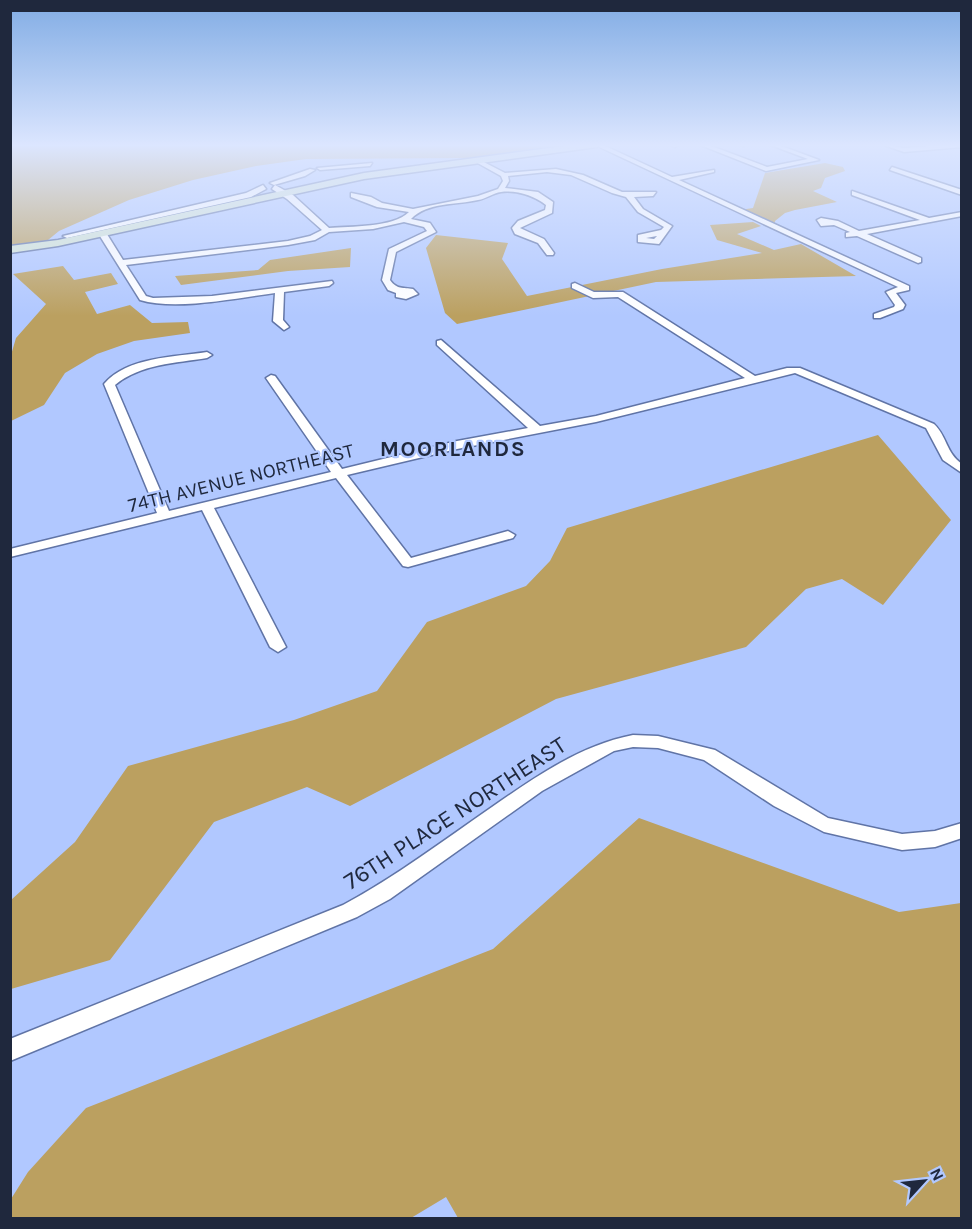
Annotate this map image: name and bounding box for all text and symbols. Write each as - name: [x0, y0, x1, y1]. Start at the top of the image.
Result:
- district label: MOORLANDS: [380, 436, 526, 462]
- street label: 74TH AVENUE NORTHEAST: [126, 439, 356, 517]
- street label: 76TH PLACE NORTHEAST: [339, 731, 571, 895]
- north arrow: [894, 1151, 954, 1211]
- text: N: [926, 1165, 948, 1184]

